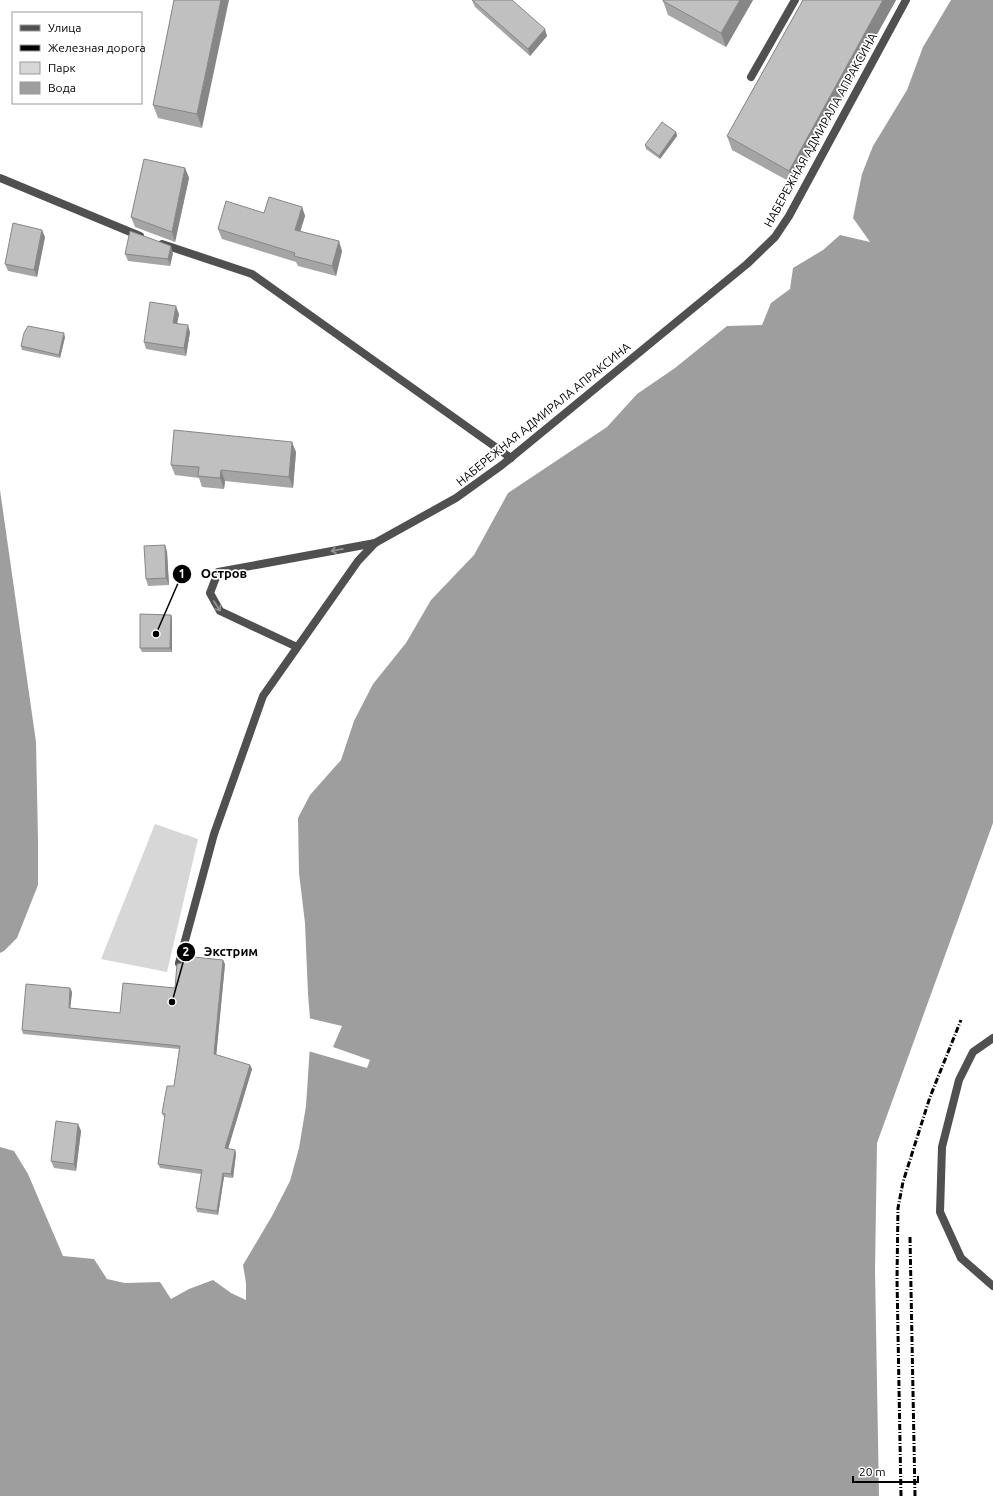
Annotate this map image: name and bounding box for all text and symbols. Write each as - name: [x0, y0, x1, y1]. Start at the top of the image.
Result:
- legend: [12, 12, 142, 104]
- text: Улица: [48, 21, 81, 34]
- street label: НАБЕРЕЖНАЯ АДМИРАЛА АПРАКСИНА: [761, 31, 879, 229]
- text: Железная дорога: [48, 41, 146, 54]
- text: Парк: [48, 61, 76, 74]
- text: Вода: [48, 81, 76, 94]
- street label: НАБЕРЕЖНАЯ АДМИРАЛА АПРАКСИНА: [453, 340, 633, 488]
- one-way arrow: [331, 546, 344, 554]
- callout: Остров: [172, 561, 255, 586]
- text: Остров: [201, 566, 248, 580]
- text: 1: [179, 567, 185, 580]
- one-way arrow: [213, 600, 222, 611]
- callout: Экстрим: [176, 939, 266, 964]
- text: Экстрим: [204, 944, 258, 958]
- text: 2: [183, 945, 190, 958]
- scale bar: [853, 1458, 918, 1484]
- text: 20 m: [859, 1465, 886, 1478]

